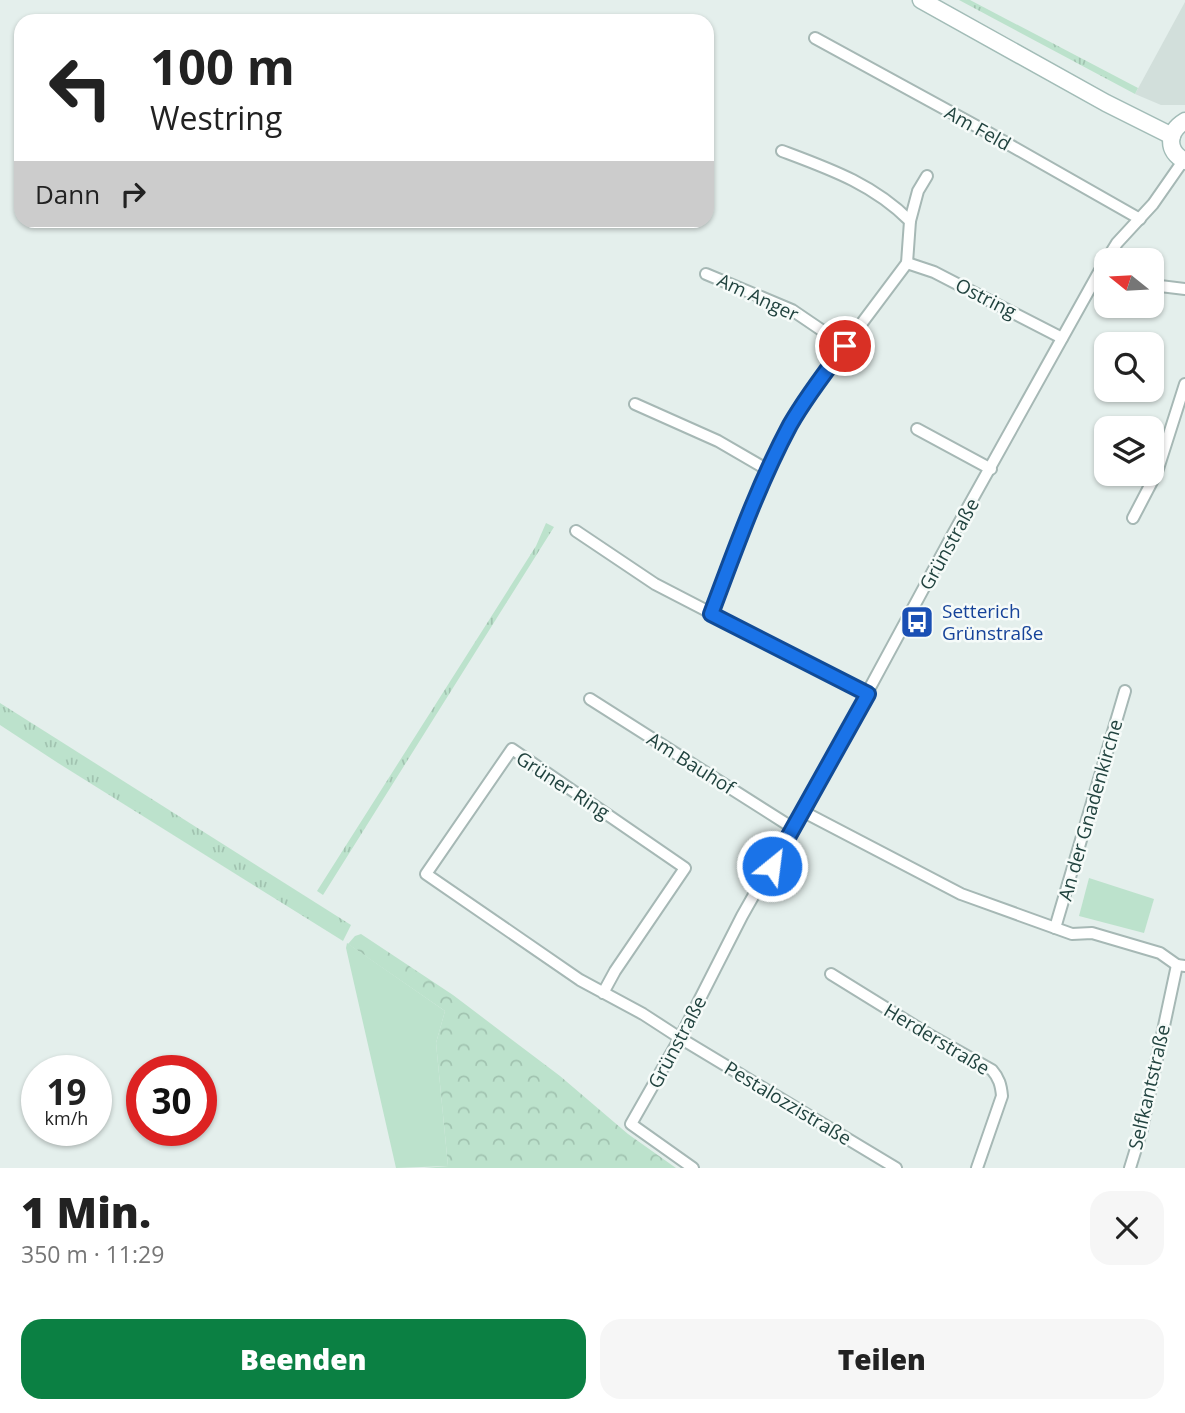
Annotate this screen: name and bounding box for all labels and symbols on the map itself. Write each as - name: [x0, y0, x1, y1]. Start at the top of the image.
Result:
- street label: Am Feld: [940, 99, 1016, 157]
- north arrow: [1094, 248, 1164, 318]
- street label: Am Anger: [713, 267, 803, 327]
- street label: Ostring: [951, 272, 1021, 324]
- pin: [815, 316, 875, 376]
- street label: Grünstraße: [913, 493, 985, 595]
- place label: Setterich Grünstraße: [942, 598, 1044, 646]
- bus stop icon: Setterich Grünstraße: [898, 603, 936, 641]
- street label: An der Gnadenkirche: [1052, 716, 1128, 904]
- street label: Am Bauhof: [642, 726, 741, 801]
- street label: Grüner Ring: [511, 745, 615, 825]
- position arrow: [735, 829, 809, 903]
- street label: Grünstraße: [642, 991, 712, 1093]
- street label: Herderstraße: [879, 997, 995, 1081]
- street label: Selfkantstraße: [1122, 1022, 1176, 1152]
- speed limit sign: 30: [126, 1055, 217, 1146]
- street label: Pestalozzistraße: [720, 1055, 856, 1151]

